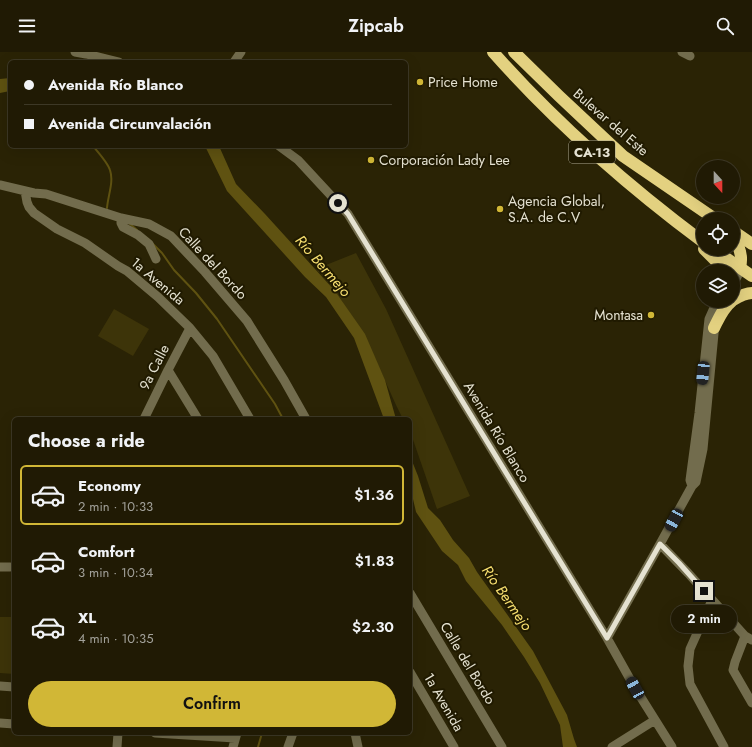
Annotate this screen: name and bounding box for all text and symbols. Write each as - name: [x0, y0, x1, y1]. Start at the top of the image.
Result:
- text: Zipcab: [348, 13, 404, 39]
- icon: menu: [16, 15, 38, 37]
- icon: search: [714, 15, 736, 37]
- place label: Price Home: [428, 72, 498, 92]
- text: Avenida Río Blanco: [48, 74, 183, 96]
- marker: Price Home: [415, 77, 425, 87]
- street label: Bulevar del Este: [569, 84, 653, 160]
- text: Avenida Circunvalación: [48, 113, 212, 135]
- road number: CA-13: [569, 141, 615, 163]
- place label: Corporación Lady Lee: [379, 150, 510, 170]
- marker: Corporación Lady Lee: [366, 155, 376, 165]
- north arrow: [696, 160, 740, 204]
- map controls: [696, 160, 740, 308]
- place label: Agencia Global, S.A. de C.V: [508, 191, 605, 227]
- route start: [329, 194, 347, 212]
- marker: Agencia Global, S.A. de C.V: [495, 204, 505, 214]
- button: locate: [696, 212, 740, 256]
- street label: Calle del Bordo: [174, 222, 252, 304]
- water label: Río Bermejo: [290, 230, 356, 302]
- street label: 1a Avenida: [127, 253, 189, 309]
- button: layers: [696, 264, 740, 308]
- place label: Montasa: [594, 305, 643, 325]
- marker: Montasa: [646, 310, 656, 320]
- street label: 9a Calle: [134, 341, 174, 393]
- car: [696, 360, 710, 386]
- street label: Avenida Río Blanco: [459, 378, 535, 486]
- text: Choose a ride: [28, 428, 145, 454]
- text: Economy: [78, 475, 141, 497]
- icon: car: [30, 477, 66, 513]
- text: $1.36: [354, 484, 394, 506]
- text: 2 min · 10:33: [78, 497, 153, 516]
- car: [663, 507, 685, 533]
- text: Comfort: [78, 541, 135, 563]
- icon: car: [30, 543, 66, 579]
- text: $1.83: [355, 550, 394, 572]
- water label: Río Bermejo: [476, 561, 538, 635]
- text: 3 min · 10:34: [78, 563, 153, 582]
- route end: [695, 582, 713, 600]
- callout: 2 min: [671, 605, 737, 633]
- text: XL: [78, 607, 96, 629]
- icon: car: [30, 609, 66, 645]
- text: 2 min: [687, 609, 721, 628]
- text: $2.30: [352, 616, 394, 638]
- street label: Calle del Bordo: [436, 618, 501, 708]
- text: 4 min · 10:35: [78, 629, 154, 648]
- street label: 1a Avenida: [419, 669, 469, 735]
- car: [624, 675, 646, 701]
- button: Confirm: [28, 681, 396, 727]

